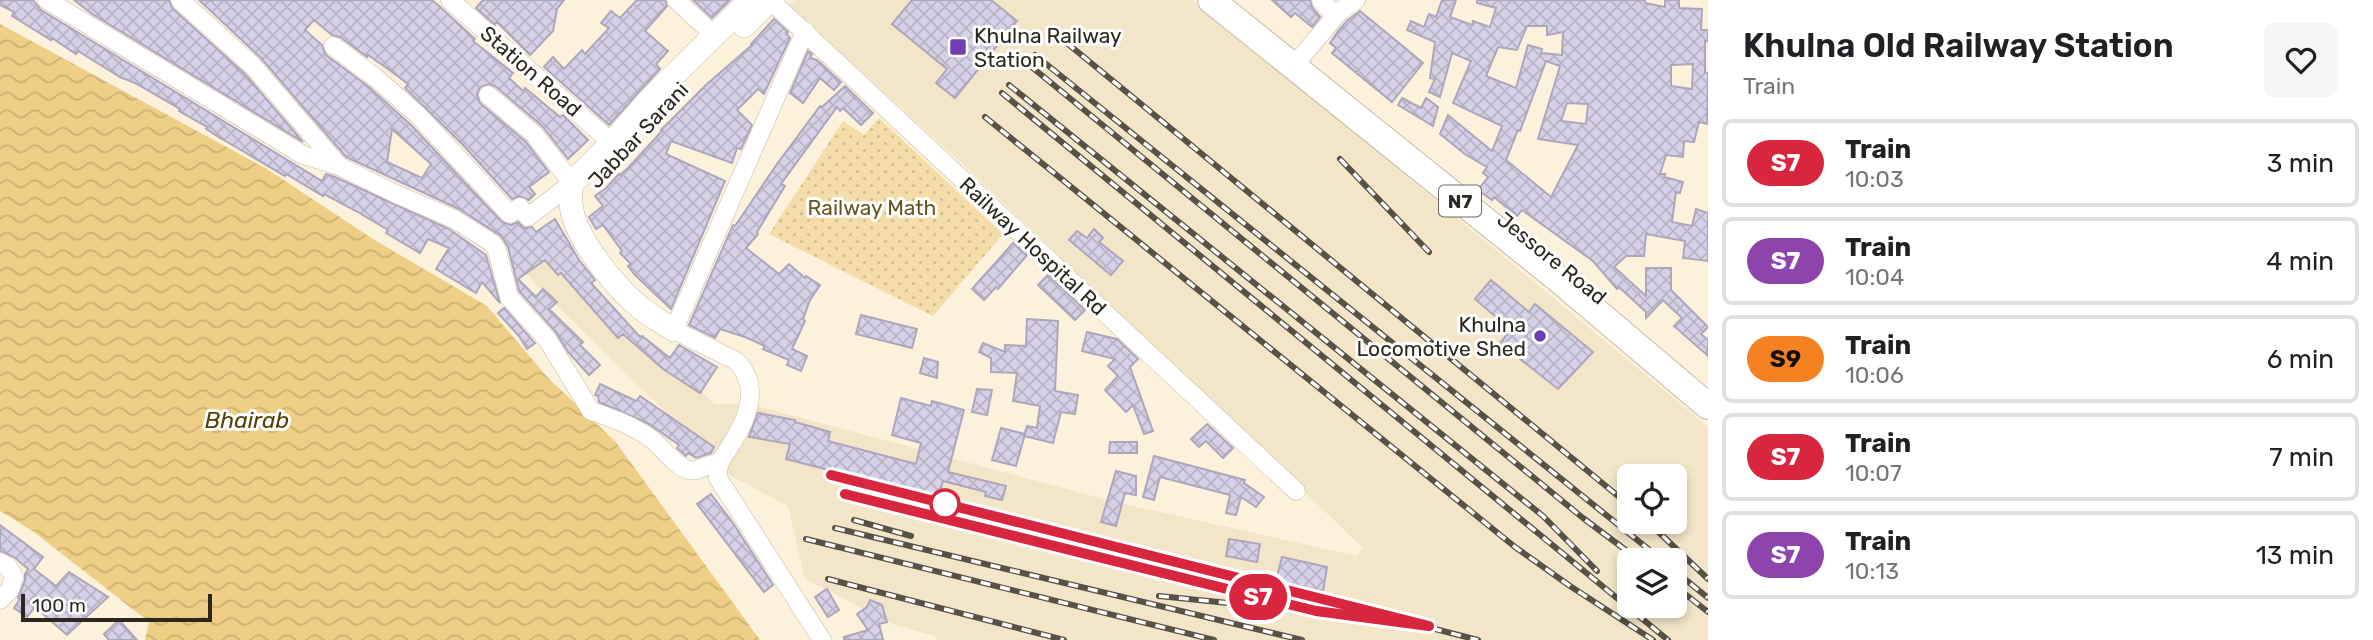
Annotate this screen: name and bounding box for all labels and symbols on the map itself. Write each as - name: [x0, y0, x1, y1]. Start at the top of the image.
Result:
- street label: Station Road: [475, 20, 587, 122]
- place label: Khulna Railway Station: [974, 23, 1122, 72]
- marker: Khulna Railway Station: [948, 37, 968, 57]
- street label: Jabbar Sarani: [583, 77, 693, 193]
- street label: Railway Hospital Rd: [955, 172, 1111, 320]
- road number: N7: [1439, 186, 1481, 216]
- park label: Railway Math: [808, 195, 936, 220]
- street label: Jessore Road: [1492, 206, 1612, 310]
- place label: Khulna Locomotive Shed: [1357, 312, 1526, 361]
- marker: Khulna Locomotive Shed: [1532, 328, 1548, 344]
- water label: Bhairab: [205, 406, 289, 434]
- unlabelled marker: [930, 489, 960, 519]
- line badge: S7: [1226, 574, 1290, 620]
- scale bar: [21, 591, 212, 623]

